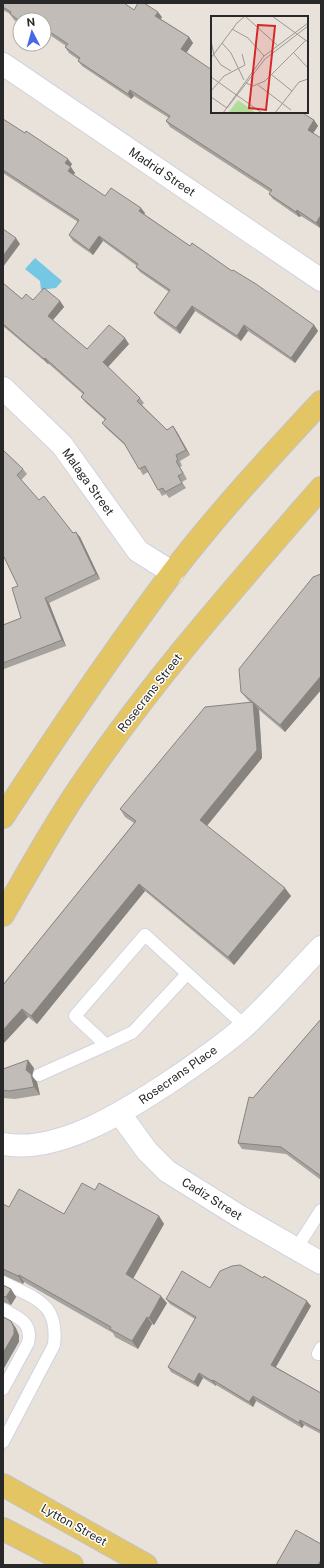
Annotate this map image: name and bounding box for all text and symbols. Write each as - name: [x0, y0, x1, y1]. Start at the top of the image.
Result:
- north arrow: [12, 12, 52, 52]
- text: N: [26, 16, 36, 28]
- inset map: [211, 16, 308, 113]
- street label: Madrid Street: [126, 145, 198, 200]
- street label: Malaga Street: [59, 446, 117, 518]
- street label: Rosecrans Street: [115, 651, 185, 735]
- street label: Rosecrans Place: [136, 1043, 220, 1107]
- street label: Cadiz Street: [179, 1175, 245, 1223]
- street label: Lytton Street: [39, 1501, 110, 1549]

